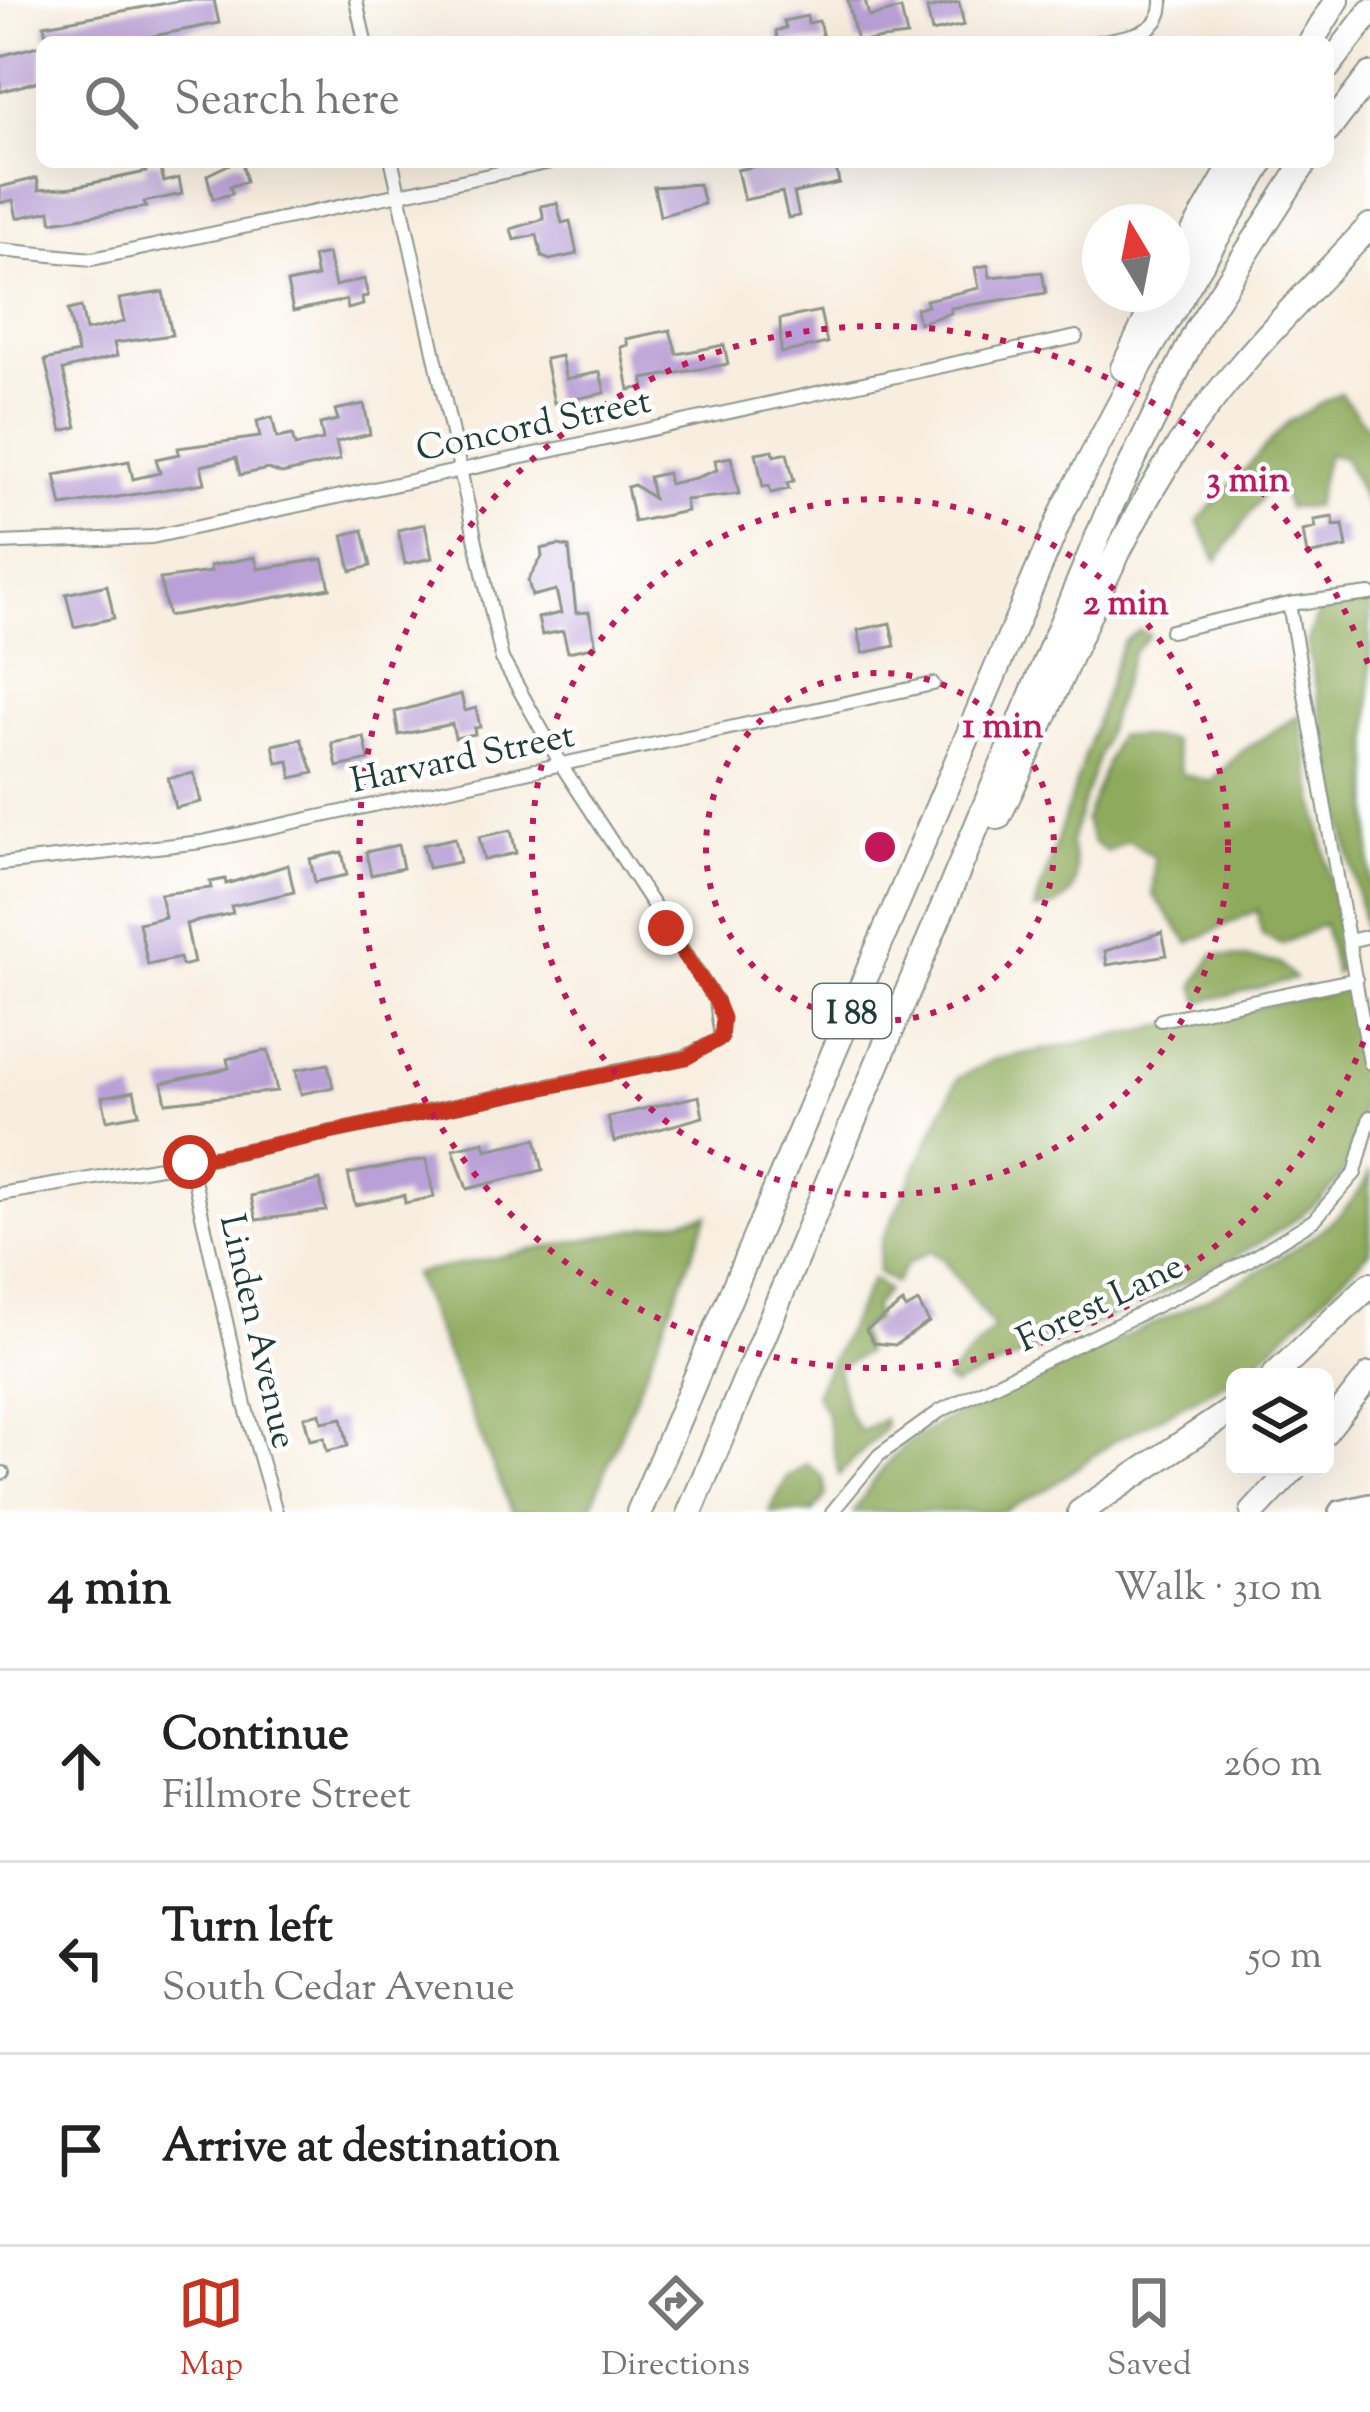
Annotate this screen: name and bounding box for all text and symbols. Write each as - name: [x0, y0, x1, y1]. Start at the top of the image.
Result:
- search box: [36, 36, 1334, 168]
- icon: search: [78, 69, 144, 135]
- text: Search here: [174, 70, 400, 135]
- north arrow: [1082, 204, 1190, 312]
- street label: Concord Street: [412, 377, 656, 477]
- text: 3 min: [1206, 456, 1290, 508]
- text: 2 min: [1083, 579, 1170, 631]
- text: 1 min: [962, 702, 1044, 754]
- street label: Harvard Street: [346, 711, 579, 809]
- centre of rings: [859, 826, 901, 868]
- route end: [639, 901, 693, 955]
- road number: I 88: [813, 984, 891, 1038]
- route start: [163, 1135, 217, 1189]
- street label: Linden Avenue: [204, 1210, 308, 1454]
- street label: Forest Lane: [1009, 1242, 1193, 1367]
- map controls: [1226, 1368, 1334, 1476]
- button: layers: [1226, 1368, 1334, 1476]
- text: 4 min: [48, 1554, 171, 1627]
- text: Walk · 310 m: [1114, 1562, 1322, 1618]
- text: Continue: [162, 1705, 349, 1770]
- icon: ahead: [48, 1733, 114, 1799]
- text: 260 m: [1223, 1738, 1322, 1794]
- text: Fillmore Street: [162, 1770, 411, 1826]
- text: Turn left: [162, 1897, 333, 1962]
- icon: left: [48, 1925, 114, 1991]
- text: 50 m: [1247, 1930, 1322, 1986]
- text: South Cedar Avenue: [162, 1962, 515, 2018]
- icon: arrive: [48, 2117, 114, 2183]
- text: Arrive at destination: [162, 2117, 560, 2182]
- tab: Map: [178, 2270, 244, 2390]
- tab: Directions: [601, 2270, 750, 2390]
- tab: Saved: [1107, 2270, 1192, 2390]

